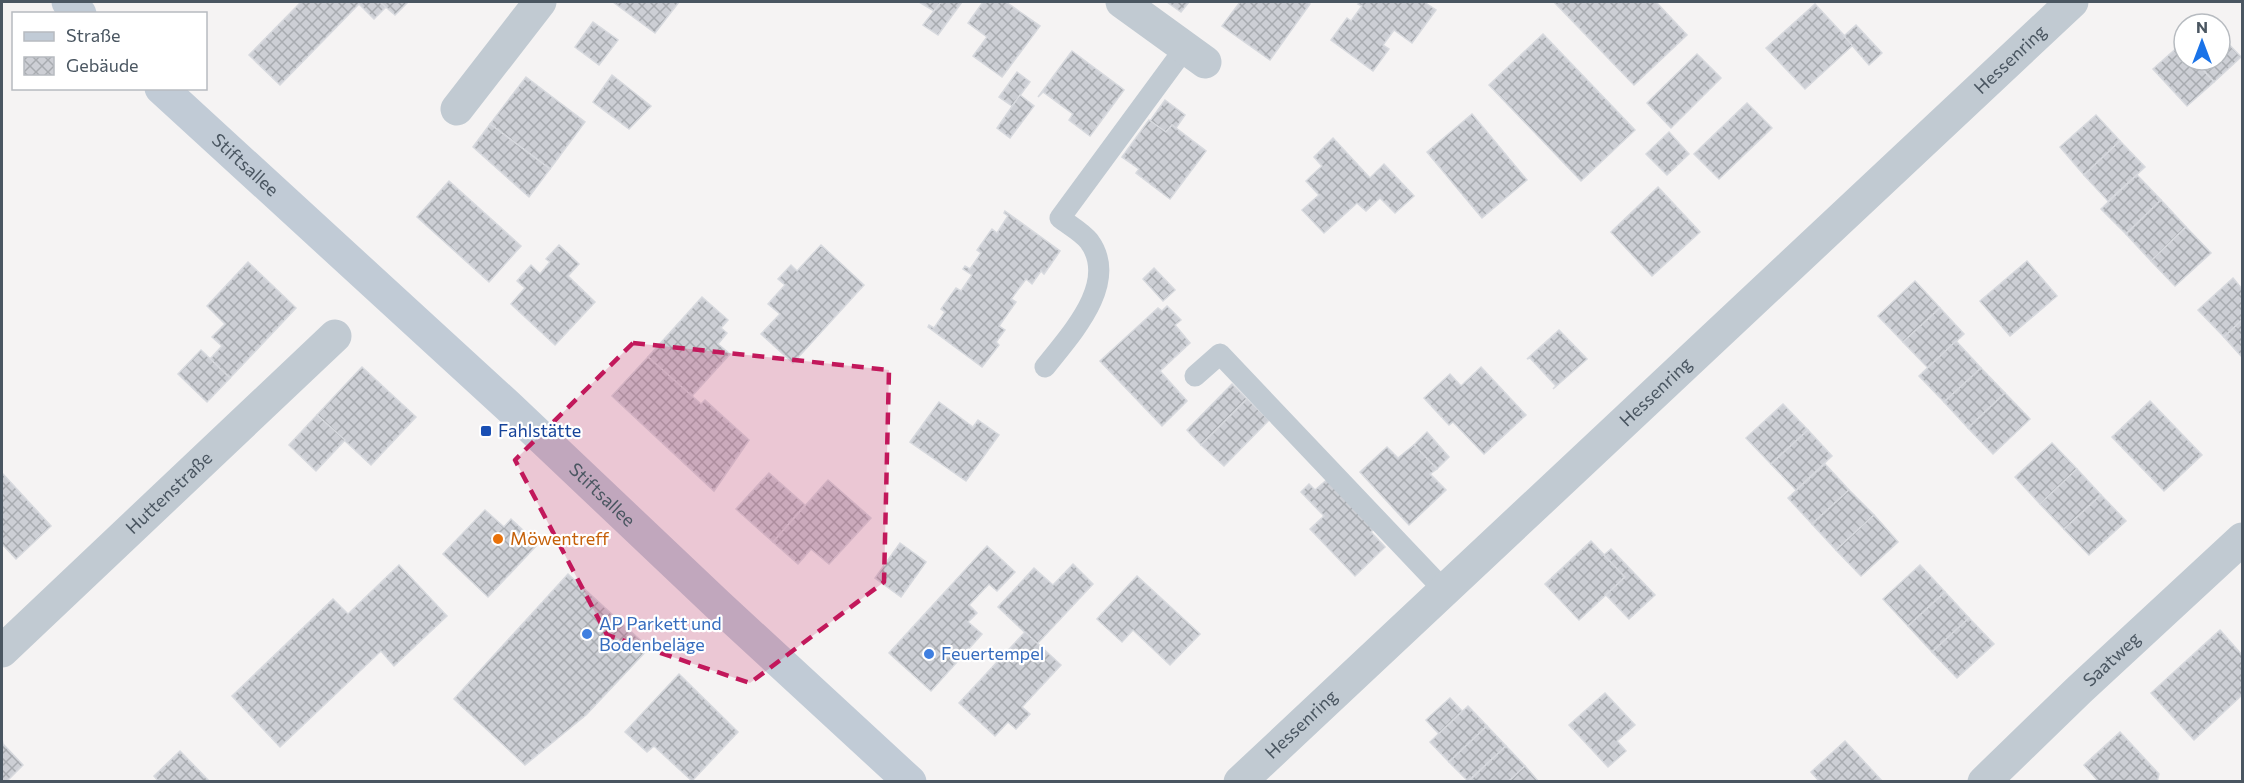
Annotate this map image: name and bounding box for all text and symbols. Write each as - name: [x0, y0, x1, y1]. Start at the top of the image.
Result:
- legend: [12, 12, 207, 90]
- north arrow: [2172, 12, 2232, 72]
- text: N: [2196, 17, 2208, 36]
- street label: Hessenring: [1969, 20, 2051, 98]
- text: Straße: [66, 24, 121, 46]
- text: Gebäude: [66, 54, 139, 76]
- street label: Stiftsallee: [208, 128, 284, 200]
- street label: Hessenring: [1614, 352, 1696, 431]
- place label: Fahlstätte: [498, 419, 581, 441]
- marker: Fahlstätte: [479, 424, 493, 438]
- street label: Huttenstraße: [121, 446, 216, 538]
- street label: Stiftsallee: [565, 458, 640, 531]
- place label: Möwentreff: [510, 527, 609, 549]
- marker: Möwentreff: [491, 532, 505, 546]
- place label: AP Parkett und Bodenbeläge: [599, 612, 722, 655]
- marker: AP Parkett und Bodenbeläge: [580, 627, 594, 641]
- street label: Saatweg: [2078, 627, 2145, 691]
- place label: Feuertempel: [941, 642, 1044, 664]
- marker: Feuertempel: [922, 647, 936, 661]
- street label: Hessenring: [1260, 684, 1342, 763]

